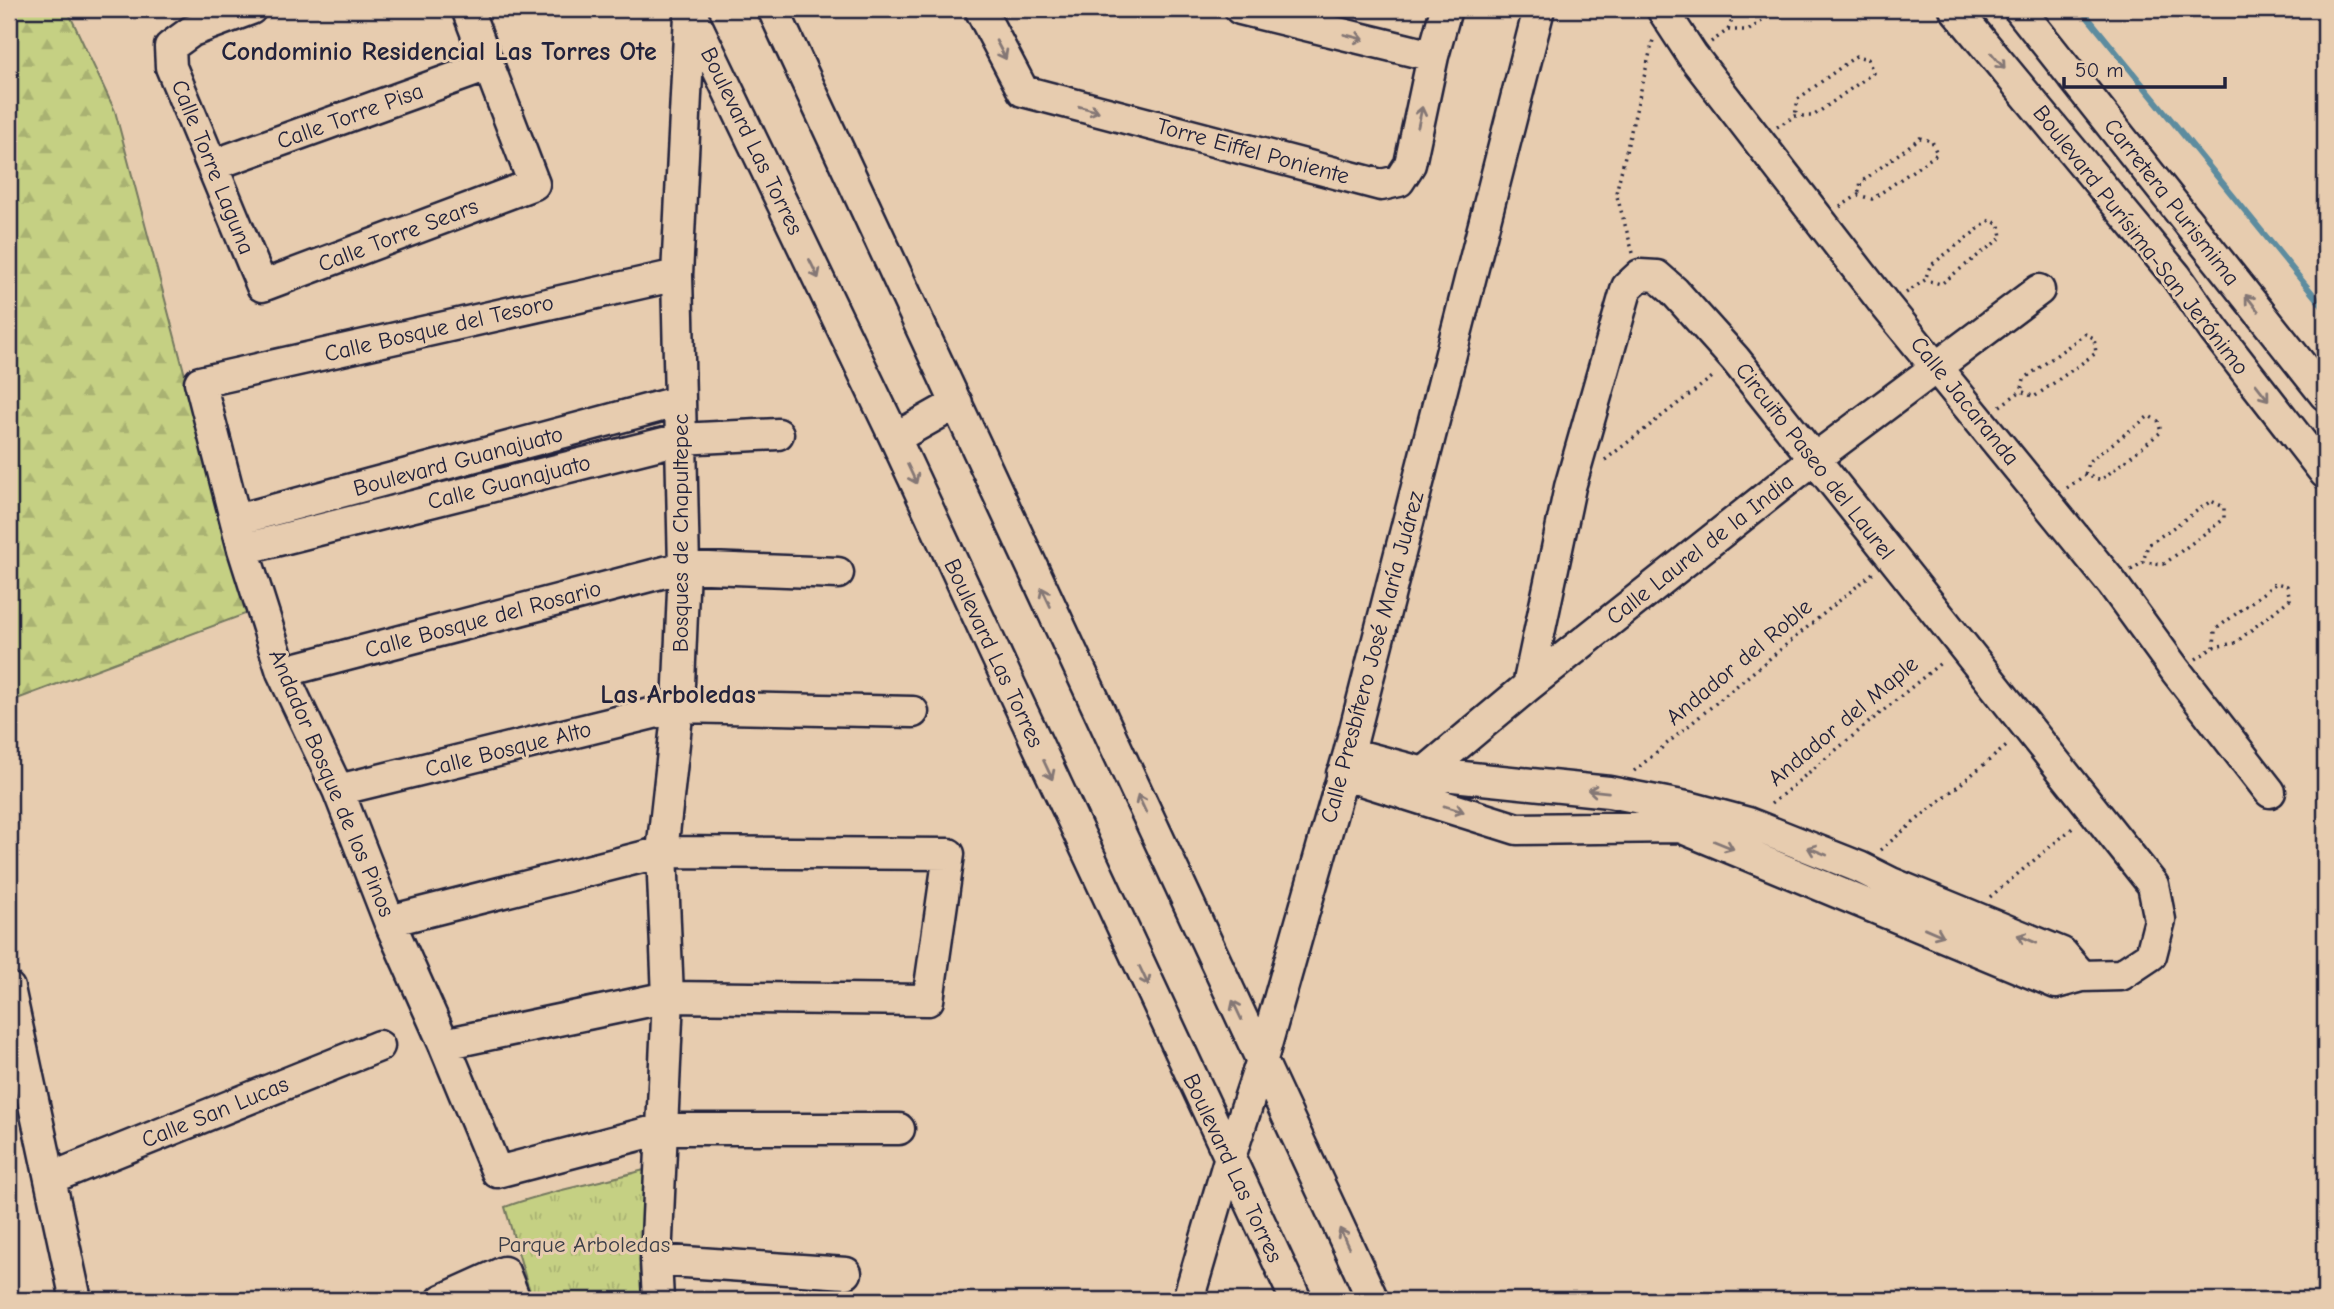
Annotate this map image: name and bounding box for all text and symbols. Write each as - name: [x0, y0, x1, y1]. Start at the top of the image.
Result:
- one-way arrow: [1342, 30, 1365, 44]
- district label: Condominio Residencial Las Torres Ote: [221, 37, 657, 67]
- one-way arrow: [995, 39, 1008, 60]
- street label: Boulevard Las Torres: [695, 43, 809, 239]
- scale bar: [2064, 46, 2226, 90]
- one-way arrow: [1990, 52, 2006, 70]
- text: 50 m: [2075, 58, 2124, 82]
- street label: Calle Torre Laguna: [166, 76, 260, 258]
- street label: Calle Torre Pisa: [273, 77, 427, 155]
- street label: Boulevard Purísima-San Jerónimo: [2027, 100, 2255, 380]
- one-way arrow: [1077, 103, 1099, 116]
- one-way arrow: [1413, 106, 1427, 129]
- street label: Torre Eiffel Poniente: [1154, 112, 1352, 190]
- street label: Carretera Purismima: [2098, 113, 2246, 291]
- street label: Calle Torre Sears: [314, 192, 482, 278]
- one-way arrow: [807, 258, 821, 279]
- street label: Calle Bosque del Tesoro: [322, 288, 556, 368]
- one-way arrow: [2245, 294, 2260, 313]
- street label: Calle Jacaranda: [1905, 331, 2025, 471]
- street label: Circuito Paseo del Laurel: [1730, 357, 1900, 565]
- one-way arrow: [2255, 383, 2270, 401]
- street label: Bosques de Chapultepec: [667, 413, 694, 653]
- street label: Boulevard Guanajuato: [350, 420, 566, 502]
- street label: Calle Guanajuato: [425, 449, 593, 515]
- one-way arrow: [905, 463, 919, 484]
- street label: Calle Laurel de la India: [1601, 468, 1799, 630]
- street label: Calle Presbítero José María Juárez: [1315, 488, 1429, 826]
- street label: Boulevard Las Torres: [938, 554, 1050, 752]
- street label: Calle Bosque del Rosario: [362, 574, 604, 664]
- one-way arrow: [1039, 587, 1052, 608]
- street label: Andador del Roble: [1661, 593, 1817, 731]
- street label: Andador Bosque de los Pinos: [263, 645, 401, 921]
- street label: Andador del Maple: [1762, 650, 1924, 792]
- district label: Las Arboledas: [600, 680, 756, 710]
- street label: Calle Bosque Alto: [422, 715, 594, 783]
- one-way arrow: [1042, 759, 1055, 780]
- one-way arrow: [1588, 785, 1610, 798]
- one-way arrow: [1135, 794, 1148, 815]
- one-way arrow: [1443, 804, 1465, 817]
- one-way arrow: [1713, 839, 1734, 852]
- one-way arrow: [1807, 843, 1829, 856]
- one-way arrow: [1923, 926, 1945, 939]
- one-way arrow: [2017, 931, 2038, 944]
- one-way arrow: [1138, 965, 1151, 986]
- one-way arrow: [1230, 1000, 1243, 1021]
- street label: Boulevard Las Torres: [1177, 1069, 1289, 1267]
- street label: Calle San Lucas: [138, 1070, 292, 1154]
- one-way arrow: [1337, 1228, 1350, 1250]
- park label: Parque Arboledas: [498, 1231, 670, 1258]

